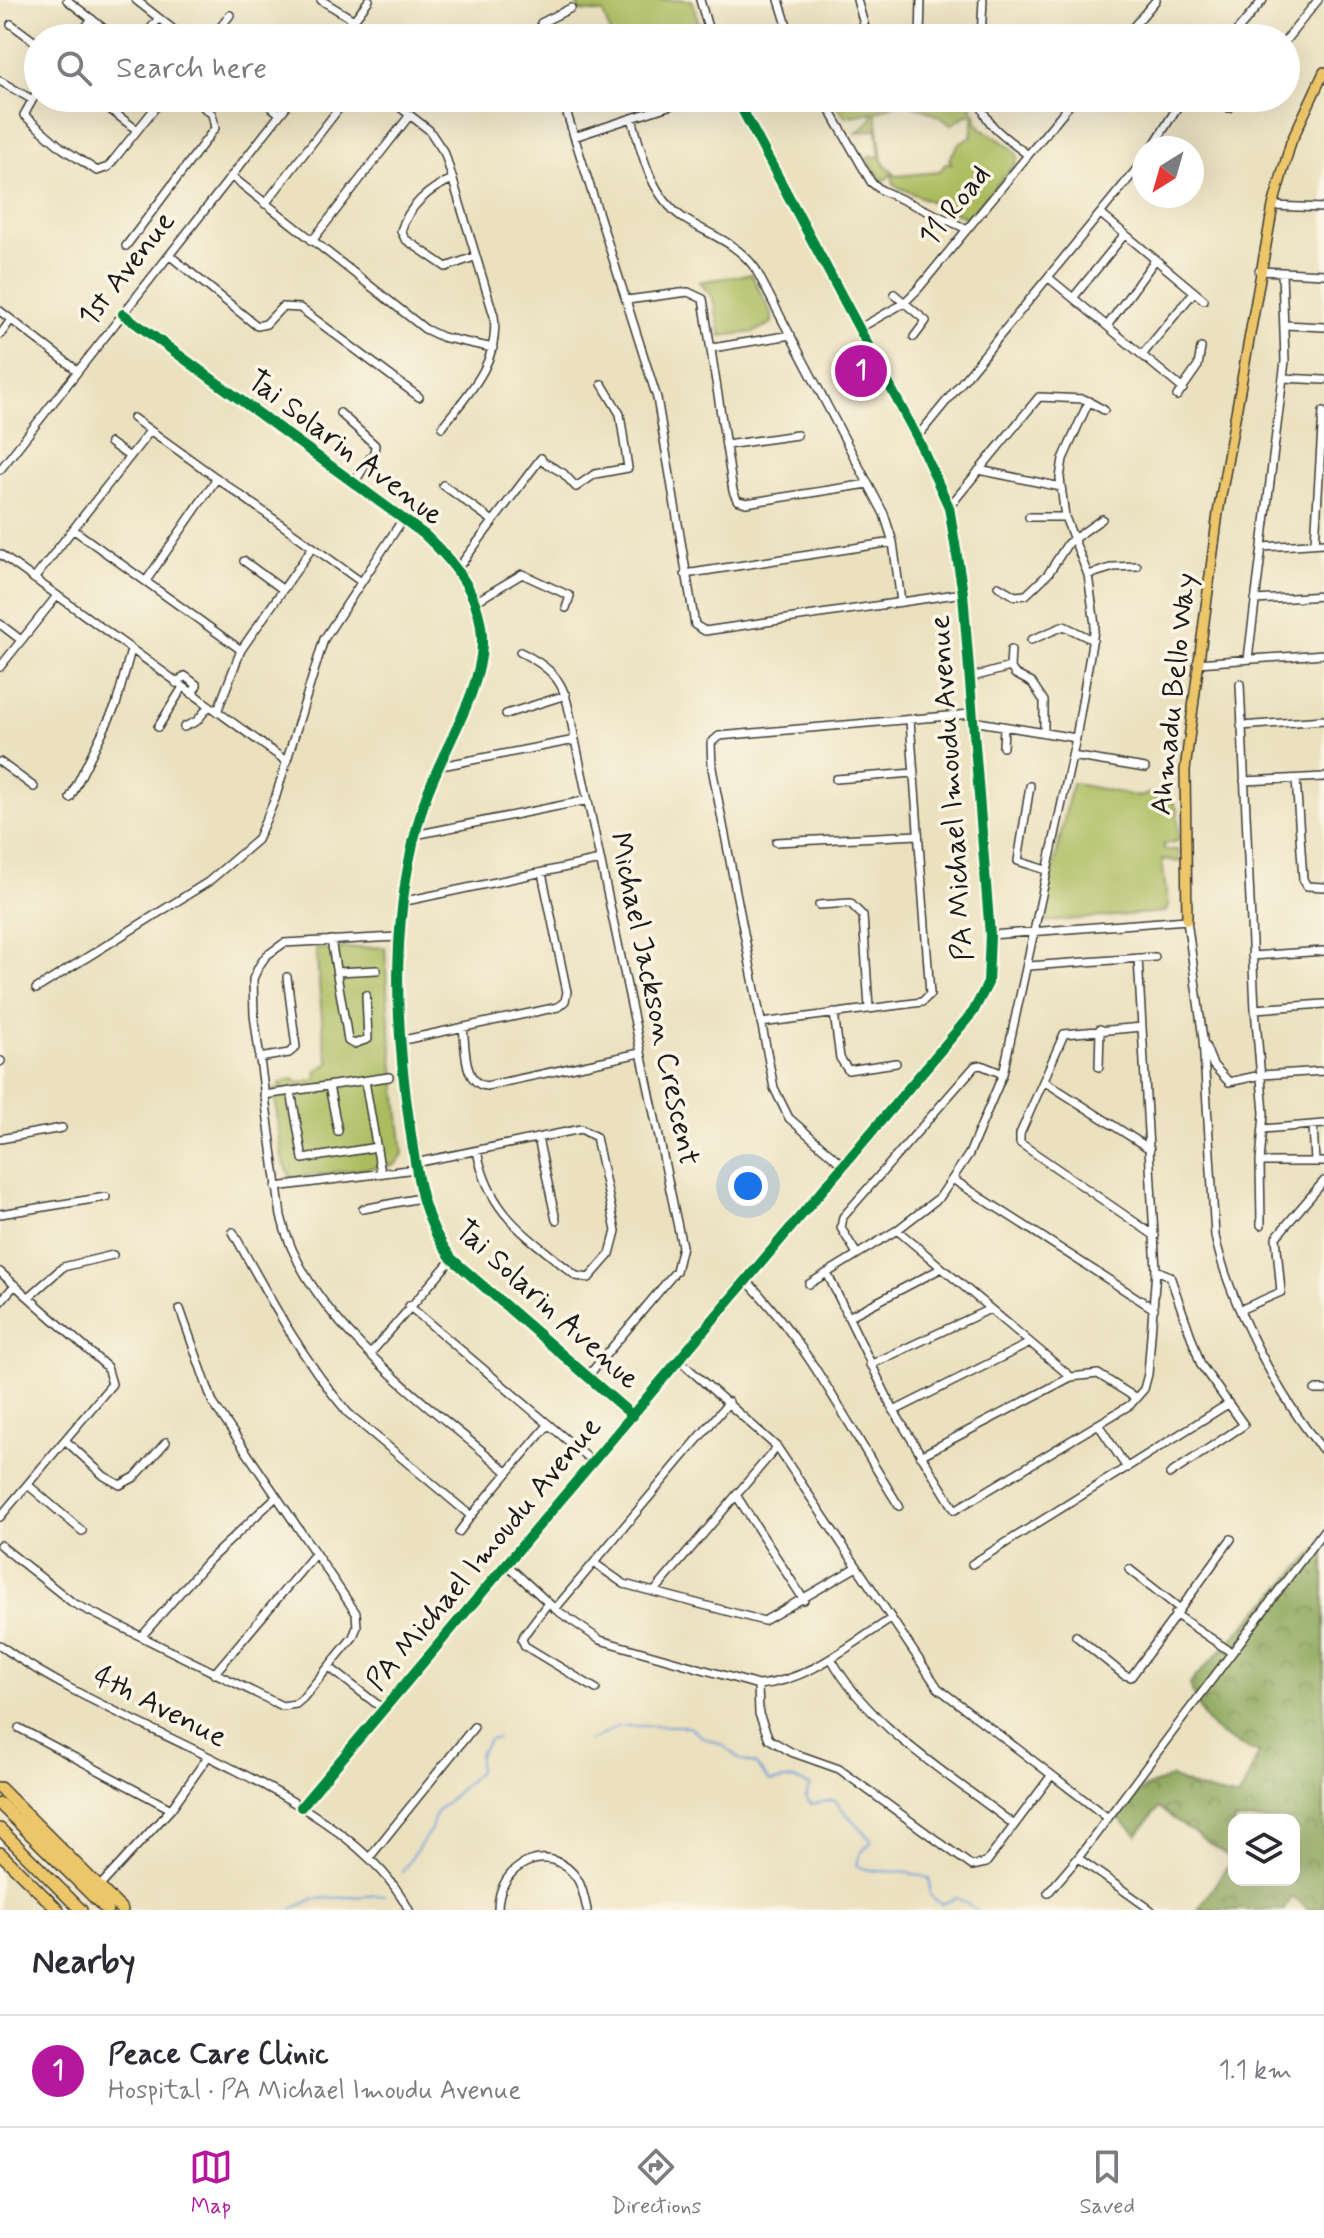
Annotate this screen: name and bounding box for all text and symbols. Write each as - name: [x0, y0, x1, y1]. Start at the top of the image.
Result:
- search box: [24, 24, 1300, 112]
- icon: search: [52, 46, 96, 90]
- text: Search here: [116, 49, 267, 88]
- north arrow: [1132, 136, 1204, 208]
- street label: 11 Road: [910, 157, 1000, 255]
- street label: 1st Avenue: [70, 203, 184, 335]
- pin: 1: [835, 341, 887, 401]
- street label: Tai Solarin Avenue: [239, 361, 451, 535]
- street label: Ahmadu Bello Way: [1142, 571, 1206, 817]
- street label: PA Michael Imoudu Avenue: [920, 614, 984, 962]
- street label: Michael Jackson Crescent: [600, 829, 708, 1169]
- your location: [728, 1166, 768, 1206]
- street label: Tai Solarin Avenue: [446, 1211, 648, 1399]
- street label: PA Michael Imoudu Avenue: [358, 1409, 610, 1699]
- street label: 4th Avenue: [87, 1657, 233, 1757]
- map controls: [1228, 1814, 1300, 1886]
- button: layers: [1228, 1814, 1300, 1886]
- text: Nearby: [32, 1940, 136, 1985]
- text: Peace Care Clinic: [108, 2035, 329, 2074]
- text: 1: [52, 2054, 64, 2088]
- text: 1.1 km: [1218, 2054, 1292, 2088]
- text: Hospital · PA Michael Imoudu Avenue: [108, 2074, 521, 2108]
- tab: Map: [189, 2145, 233, 2221]
- tab: Directions: [611, 2145, 701, 2221]
- tab: Saved: [1079, 2145, 1135, 2221]

